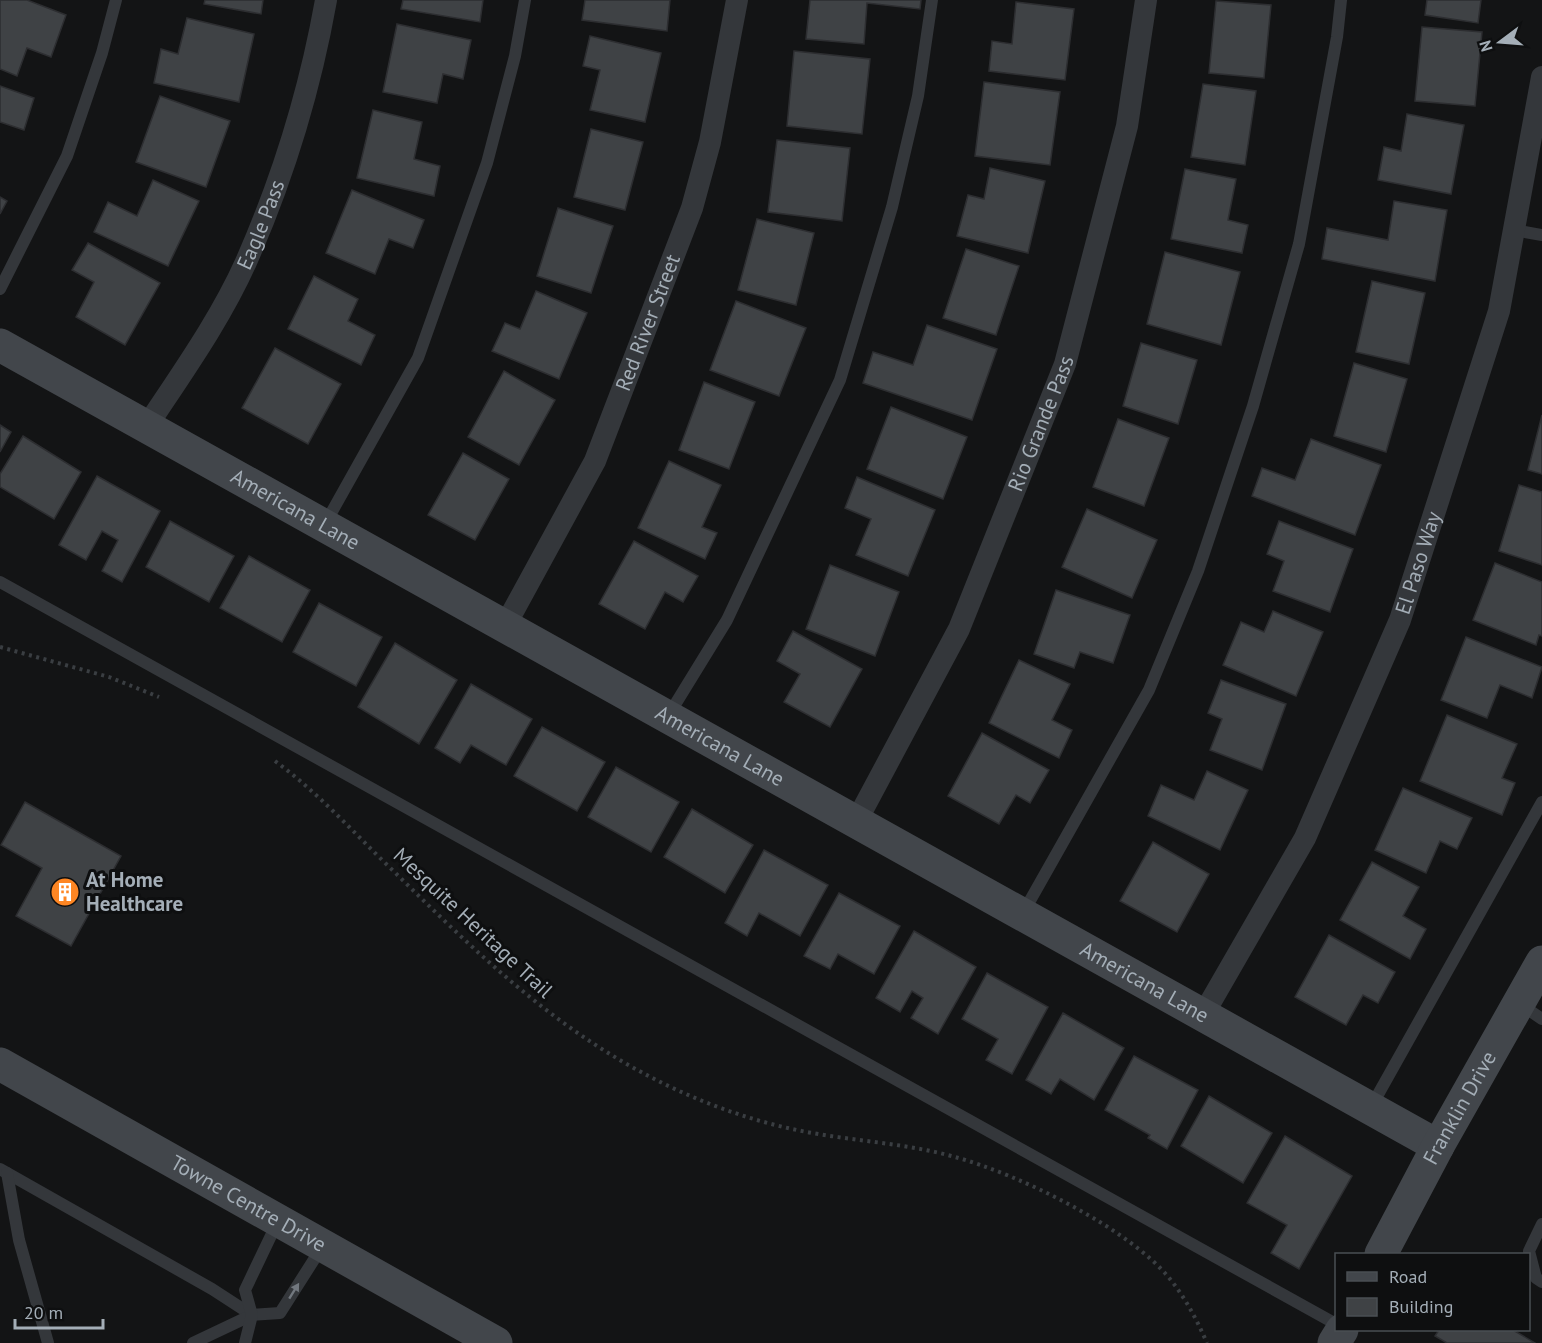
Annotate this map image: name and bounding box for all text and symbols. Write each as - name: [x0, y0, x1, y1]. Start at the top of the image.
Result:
- north arrow: [1470, 12, 1530, 72]
- text: N: [1475, 38, 1497, 54]
- street label: Eagle Pass: [230, 176, 290, 274]
- street label: Red River Street: [609, 250, 686, 395]
- street label: Rio Grande Pass: [1001, 353, 1080, 495]
- street label: Americana Lane: [226, 462, 365, 556]
- street label: El Paso Way: [1389, 508, 1447, 618]
- street label: Americana Lane: [651, 699, 789, 792]
- street label: Mesquite Heritage Trail: [388, 842, 559, 1004]
- place label: At Home Healthcare: [86, 866, 183, 917]
- building icon: At Home Healthcare: [49, 876, 81, 908]
- street label: Americana Lane: [1076, 935, 1214, 1029]
- street label: Franklin Drive: [1417, 1046, 1502, 1169]
- street label: Towne Centre Drive: [166, 1149, 331, 1258]
- legend: [1335, 1253, 1530, 1331]
- text: Road: [1389, 1265, 1427, 1288]
- one-way arrow: [288, 1283, 299, 1299]
- scale bar: [15, 1292, 104, 1330]
- text: Building: [1389, 1295, 1453, 1318]
- text: 20 m: [24, 1301, 63, 1324]

